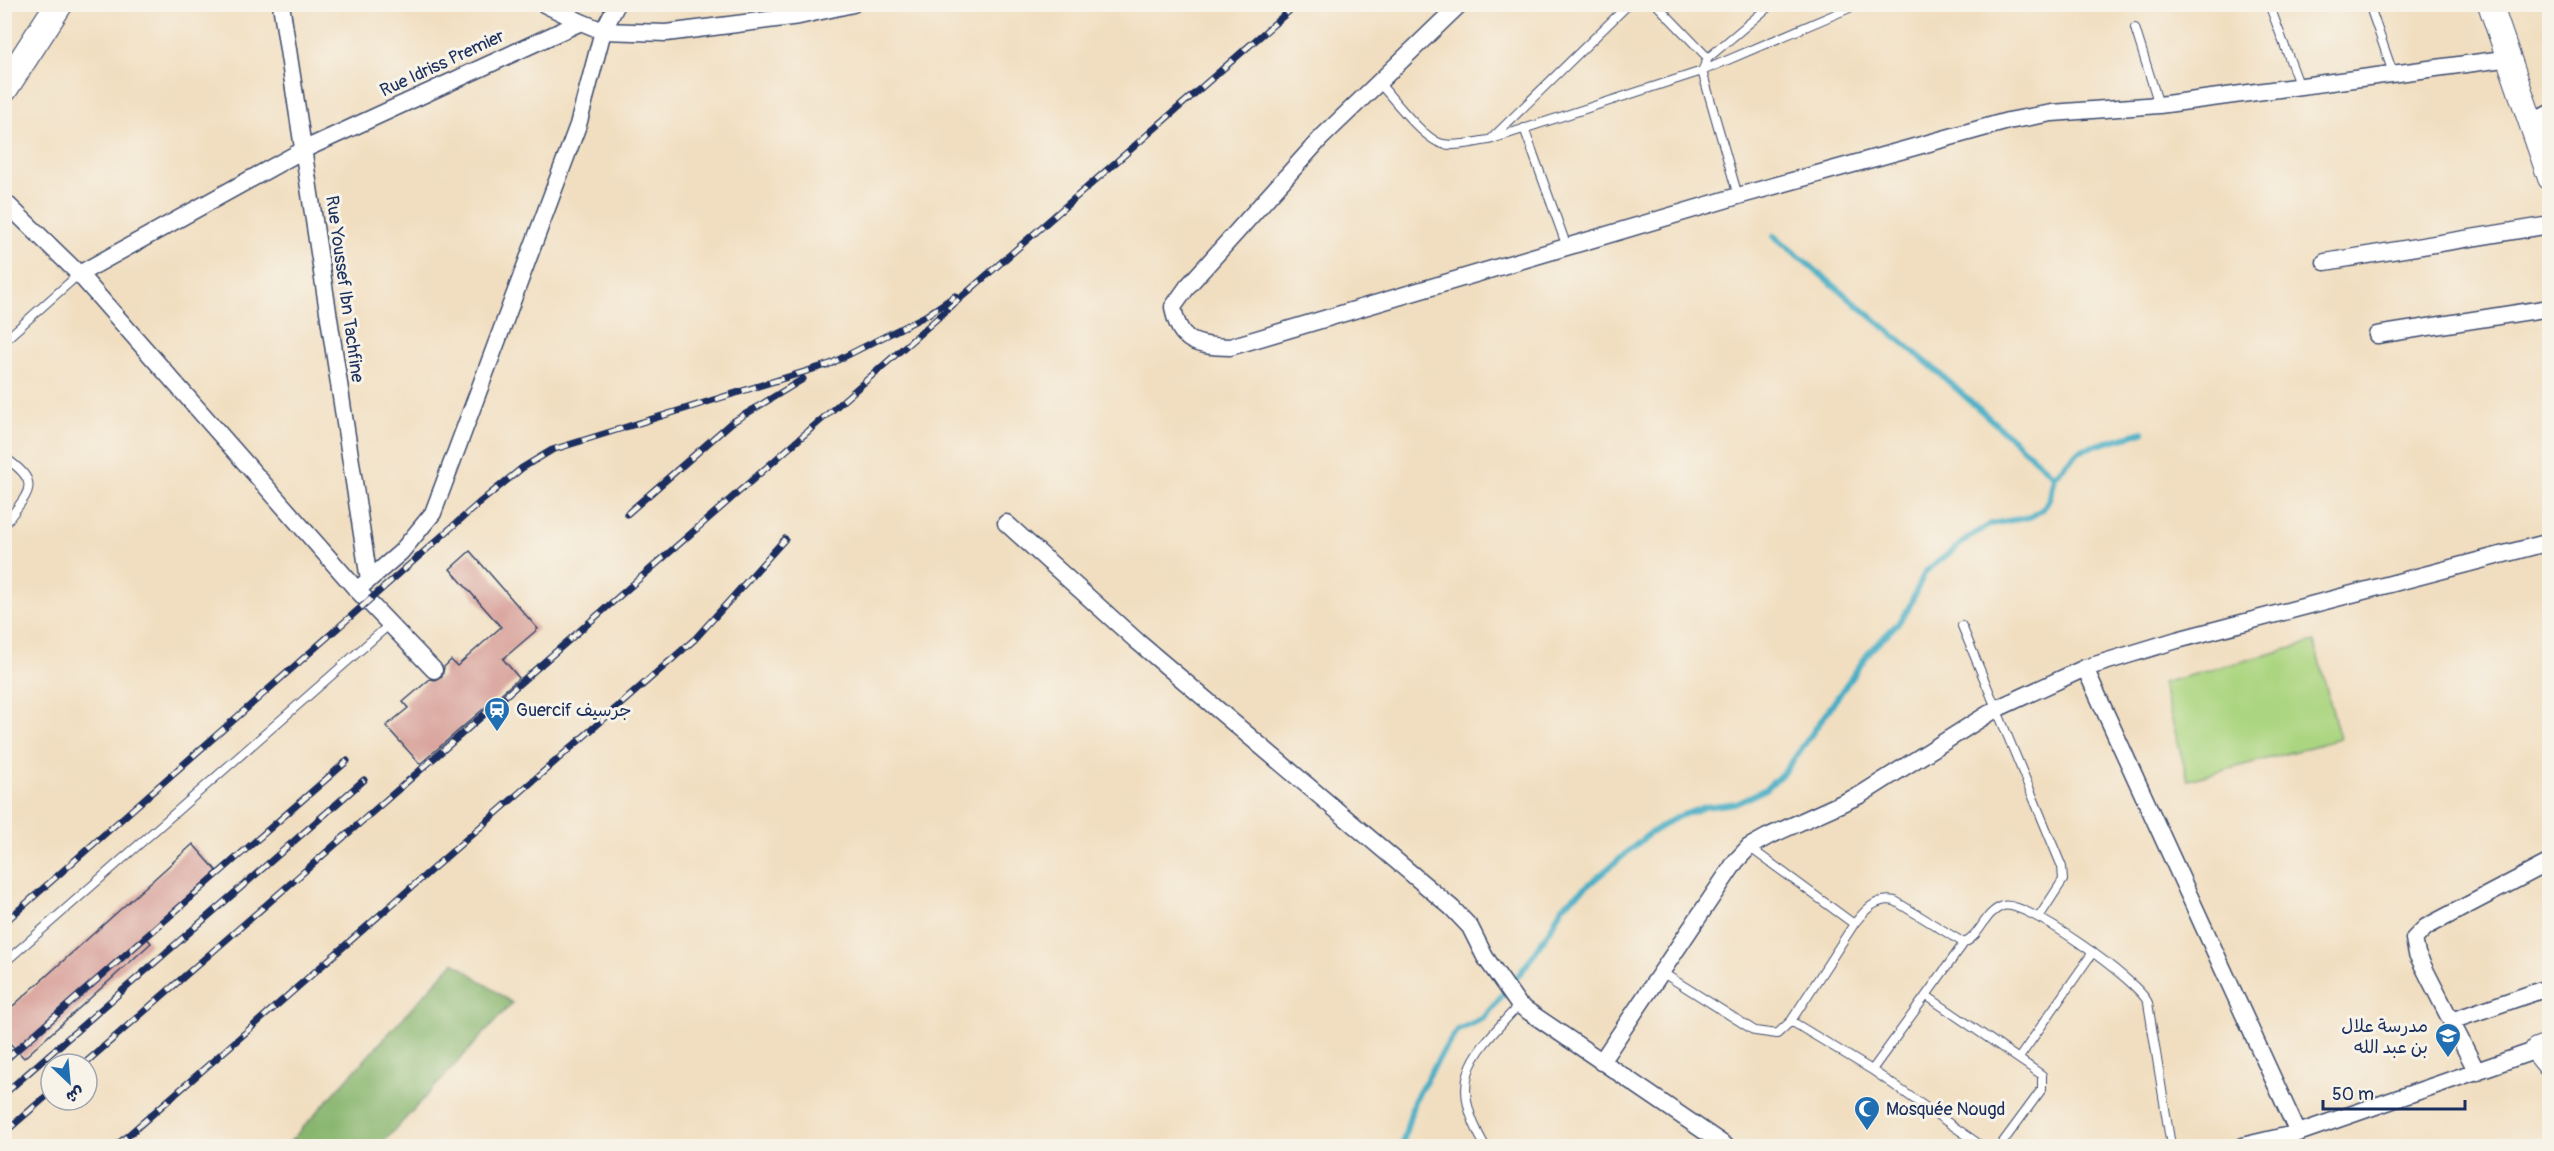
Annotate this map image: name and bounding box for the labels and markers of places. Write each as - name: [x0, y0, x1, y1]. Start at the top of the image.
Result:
- station icon: Guercif جرسيف: [482, 695, 512, 733]
- place label: Guercif جرسيف: [516, 699, 632, 722]
- place label: مدرسة علال بن عبد الله: [2341, 1015, 2428, 1059]
- school or university icon: مدرسة علال بن عبد الله: [2433, 1021, 2463, 1059]
- mosque icon: Mosquée Nougd: [1852, 1094, 1882, 1132]
- place label: Mosquée Nougd: [1886, 1098, 2005, 1121]

